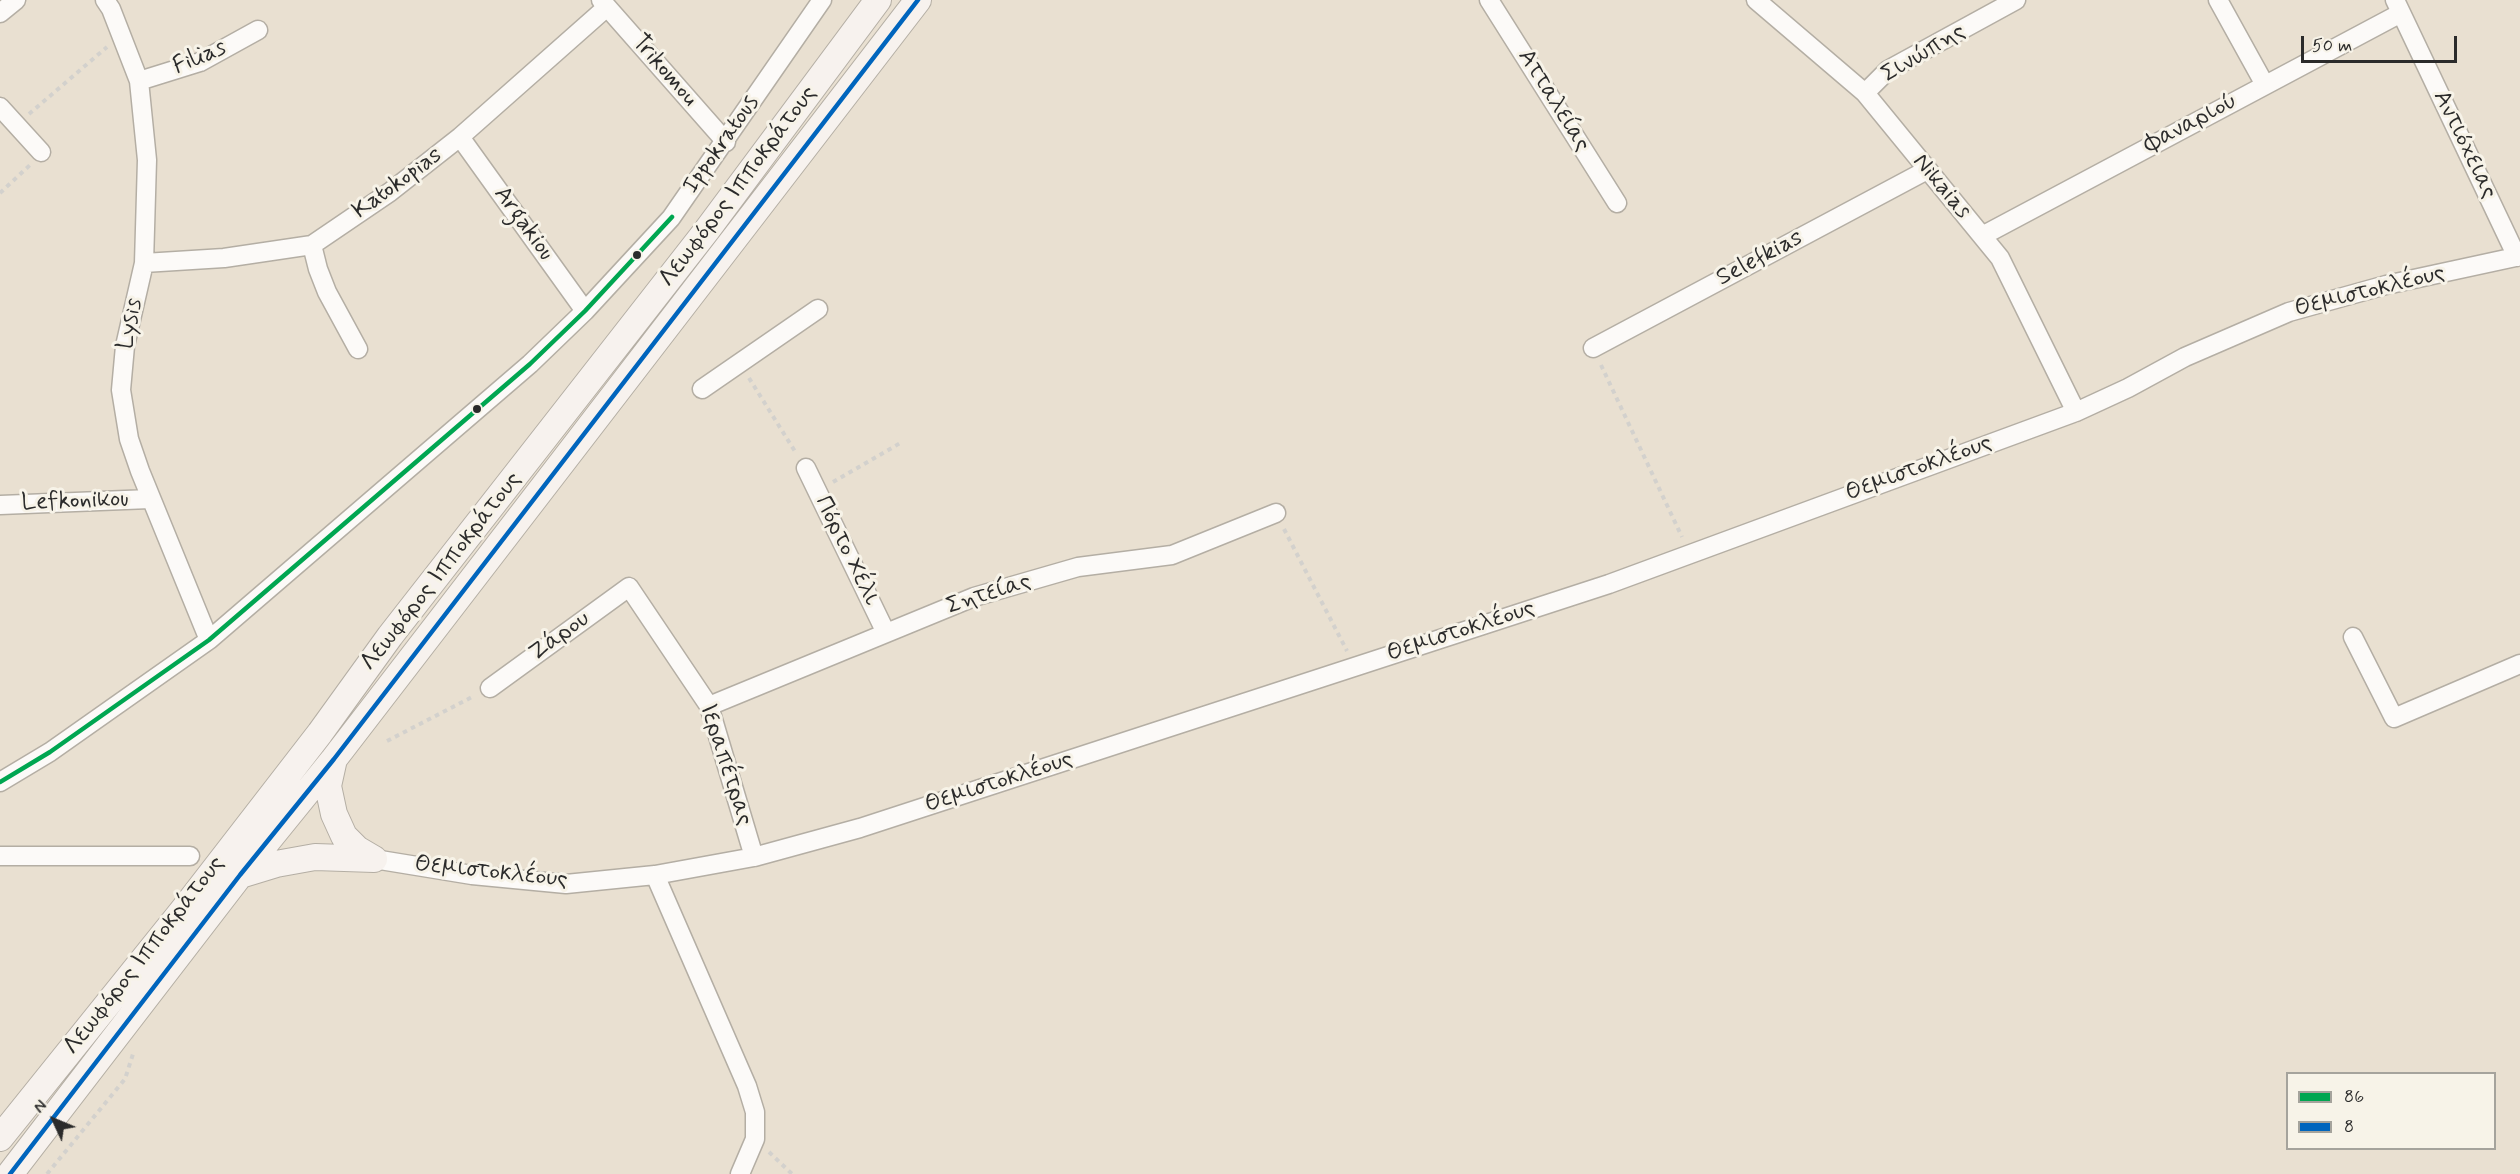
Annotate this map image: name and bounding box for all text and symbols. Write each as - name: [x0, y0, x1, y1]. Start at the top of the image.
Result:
- street label: Σινώπης: [1877, 18, 1971, 90]
- scale bar: [2304, 24, 2460, 62]
- street label: Trikomou: [625, 29, 703, 113]
- street label: Filias: [169, 34, 231, 82]
- text: 50 m: [2312, 34, 2352, 58]
- street label: Ατταλείας: [1510, 45, 1596, 157]
- street label: Λεωφόρος Ιπποκράτους: [654, 81, 824, 293]
- street label: Αντιόχειας: [2425, 86, 2503, 204]
- street label: Φαναριού: [2140, 88, 2242, 160]
- street label: Ippokratous: [677, 90, 767, 200]
- street label: Katokopias: [347, 142, 449, 226]
- street label: Nikaias: [1905, 149, 1977, 225]
- street label: Argakiou: [486, 181, 560, 267]
- street label: Selefkias: [1712, 224, 1808, 294]
- unlabelled marker: [631, 249, 643, 261]
- street label: Θεμιστοκλέους: [2292, 259, 2448, 325]
- street label: Lysis: [112, 296, 150, 352]
- unlabelled marker: [471, 403, 483, 415]
- street label: Θεμιστοκλέους: [1842, 429, 1996, 509]
- street label: Λεωφόρος Ιπποκράτους: [355, 467, 529, 677]
- street label: Lefkonikou: [21, 486, 129, 518]
- street label: Πόρτο Χέλι: [807, 492, 885, 610]
- street label: Σητείας: [943, 568, 1035, 622]
- street label: Θεμιστοκλέους: [1383, 595, 1539, 669]
- street label: Ζάρου: [524, 605, 596, 669]
- street label: Ιεραπέτρας: [692, 701, 758, 829]
- street label: Θεμιστοκλέους: [921, 746, 1077, 820]
- street label: Λεωφόρος Ιπποκράτους: [58, 851, 232, 1061]
- street label: Θεμιστοκλέους: [413, 851, 569, 895]
- legend: [2286, 1072, 2496, 1150]
- text: 86: [2344, 1085, 2364, 1109]
- north arrow: [24, 1090, 84, 1150]
- text: N: [29, 1096, 52, 1118]
- text: 8: [2344, 1115, 2354, 1139]

